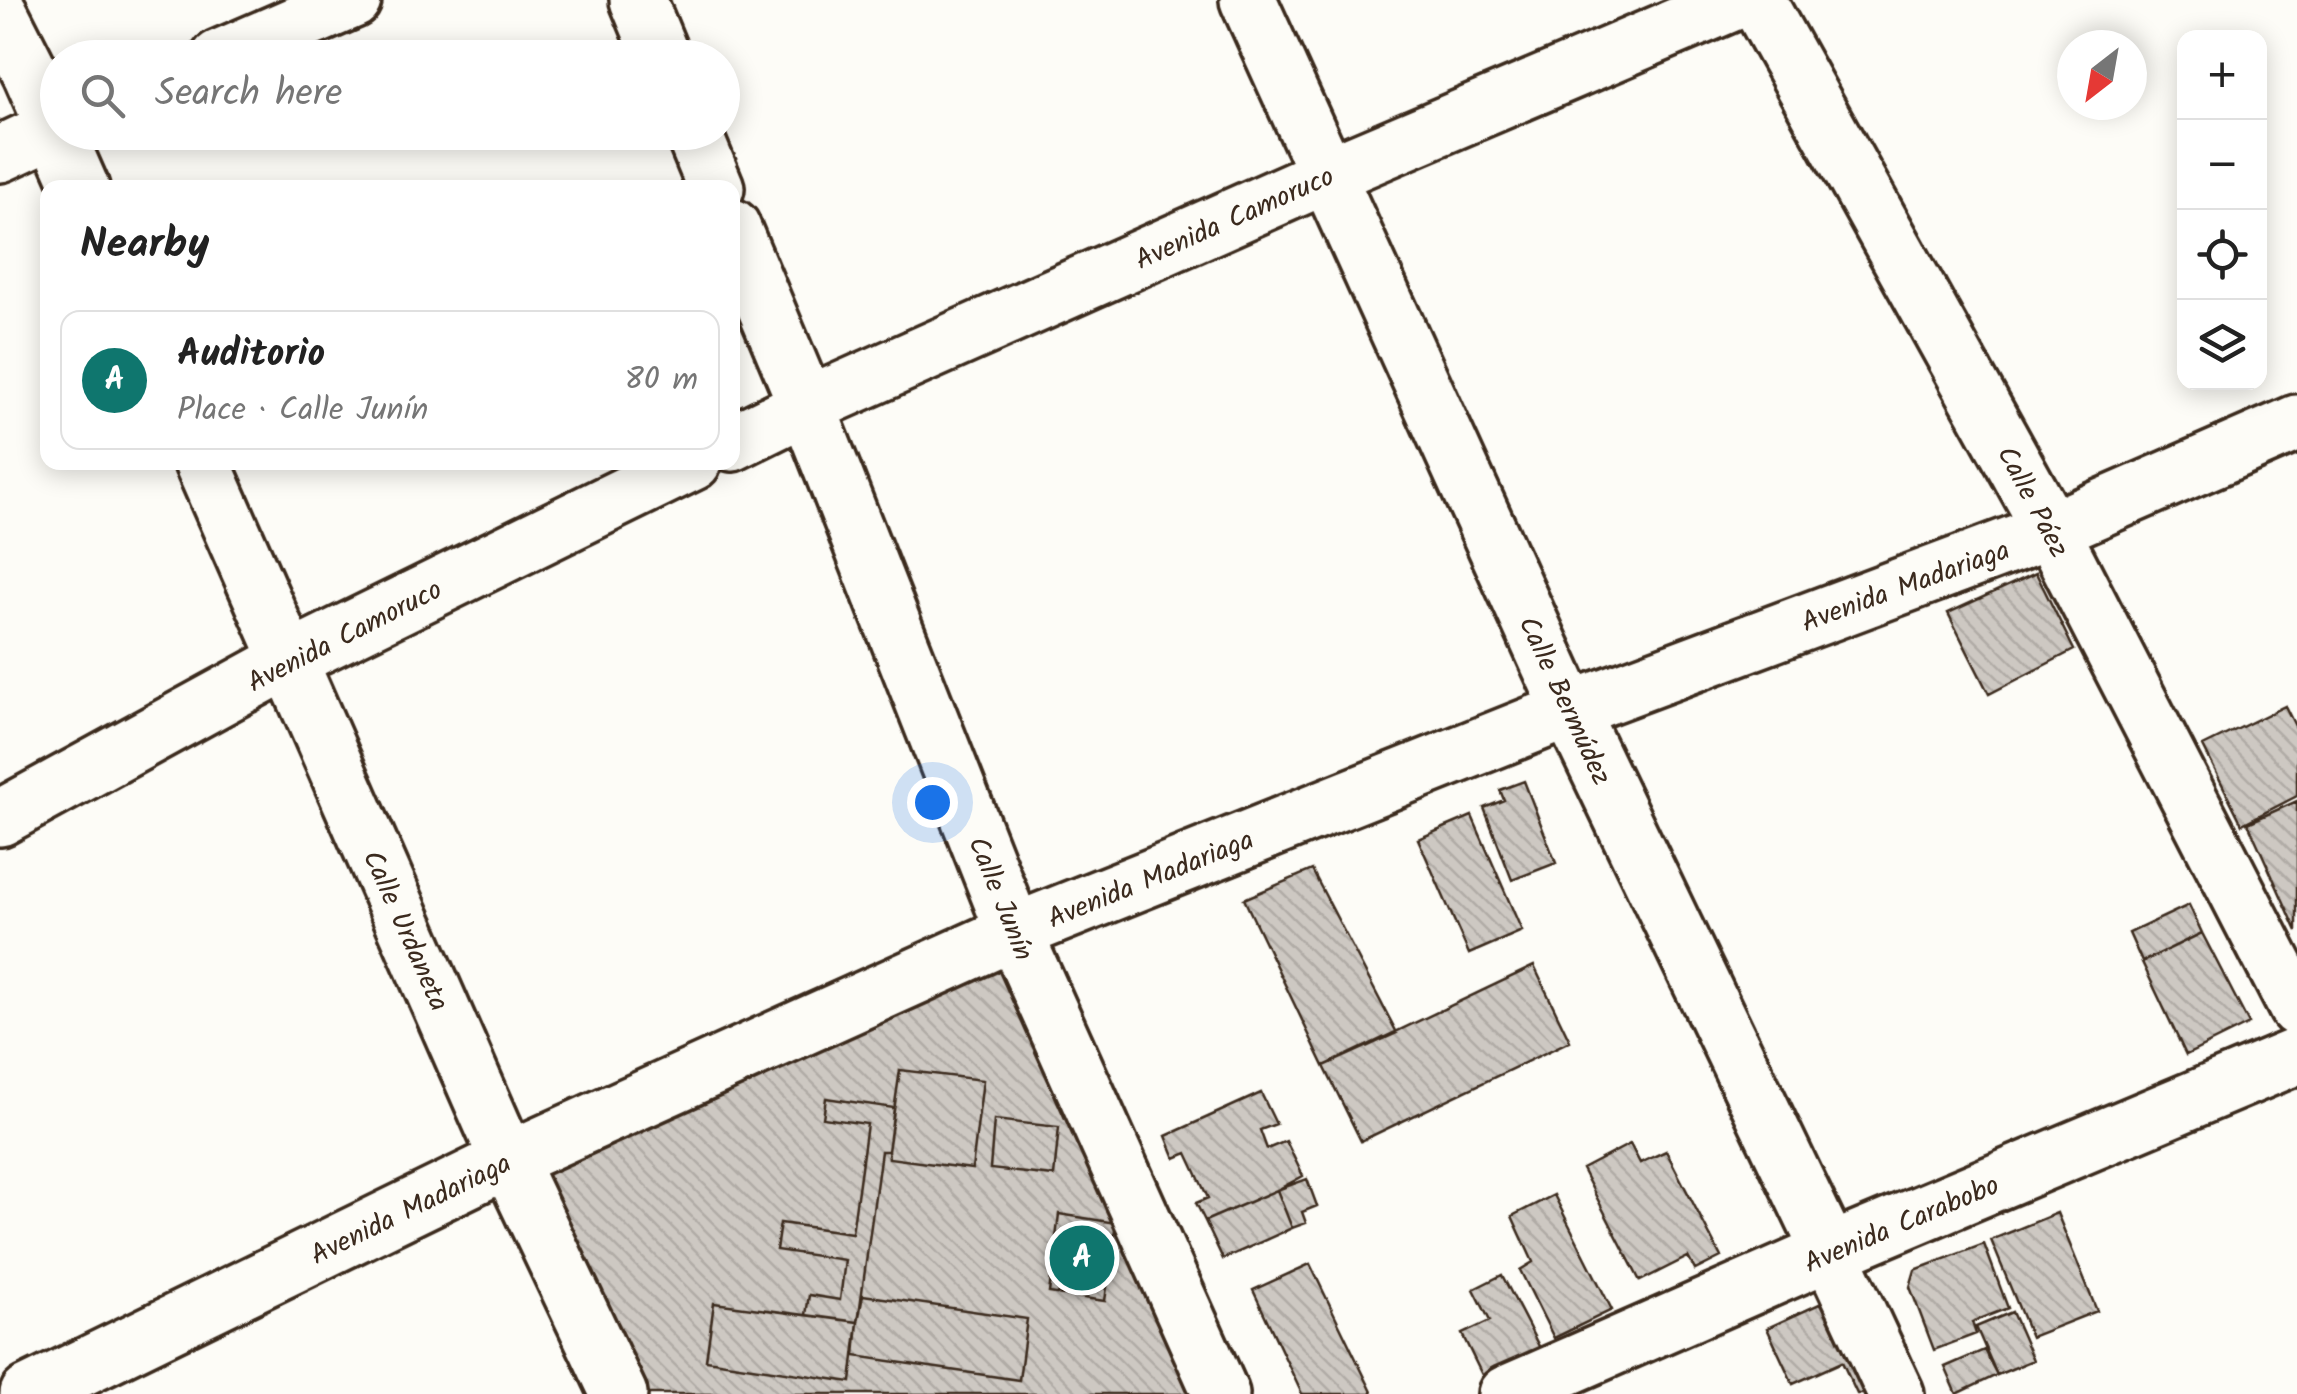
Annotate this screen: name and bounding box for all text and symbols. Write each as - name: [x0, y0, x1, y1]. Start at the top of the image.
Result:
- north arrow: [2057, 30, 2147, 120]
- map controls: [2177, 30, 2267, 390]
- button: +: [2177, 30, 2267, 120]
- search box: [40, 40, 740, 150]
- text: Search here: [155, 65, 342, 125]
- icon: search: [75, 68, 130, 123]
- button: −: [2177, 120, 2267, 210]
- street label: Avenida Camoruco: [1128, 155, 1342, 283]
- button: locate: [2177, 210, 2267, 300]
- text: Nearby: [80, 212, 209, 279]
- button: layers: [2177, 300, 2267, 390]
- text: Auditorio: [177, 325, 325, 385]
- text: A: [104, 355, 125, 406]
- text: 80 m: [624, 355, 698, 406]
- text: Place · Calle Junín: [177, 385, 428, 436]
- street label: Calle Páez: [1984, 438, 2080, 566]
- street label: Avenida Madariaga: [1795, 529, 2017, 646]
- street label: Avenida Camoruco: [240, 569, 451, 706]
- street label: Calle Bermúdez: [1505, 609, 1623, 793]
- your location: [907, 777, 958, 828]
- street label: Avenida Madariaga: [1041, 818, 1261, 942]
- street label: Calle Junín: [954, 830, 1045, 968]
- street label: Calle Urdaneta: [349, 843, 460, 1019]
- street label: Avenida Madariaga: [303, 1142, 519, 1279]
- street label: Avenida Carabobo: [1797, 1164, 2007, 1287]
- pin: A: [1050, 1220, 1114, 1296]

